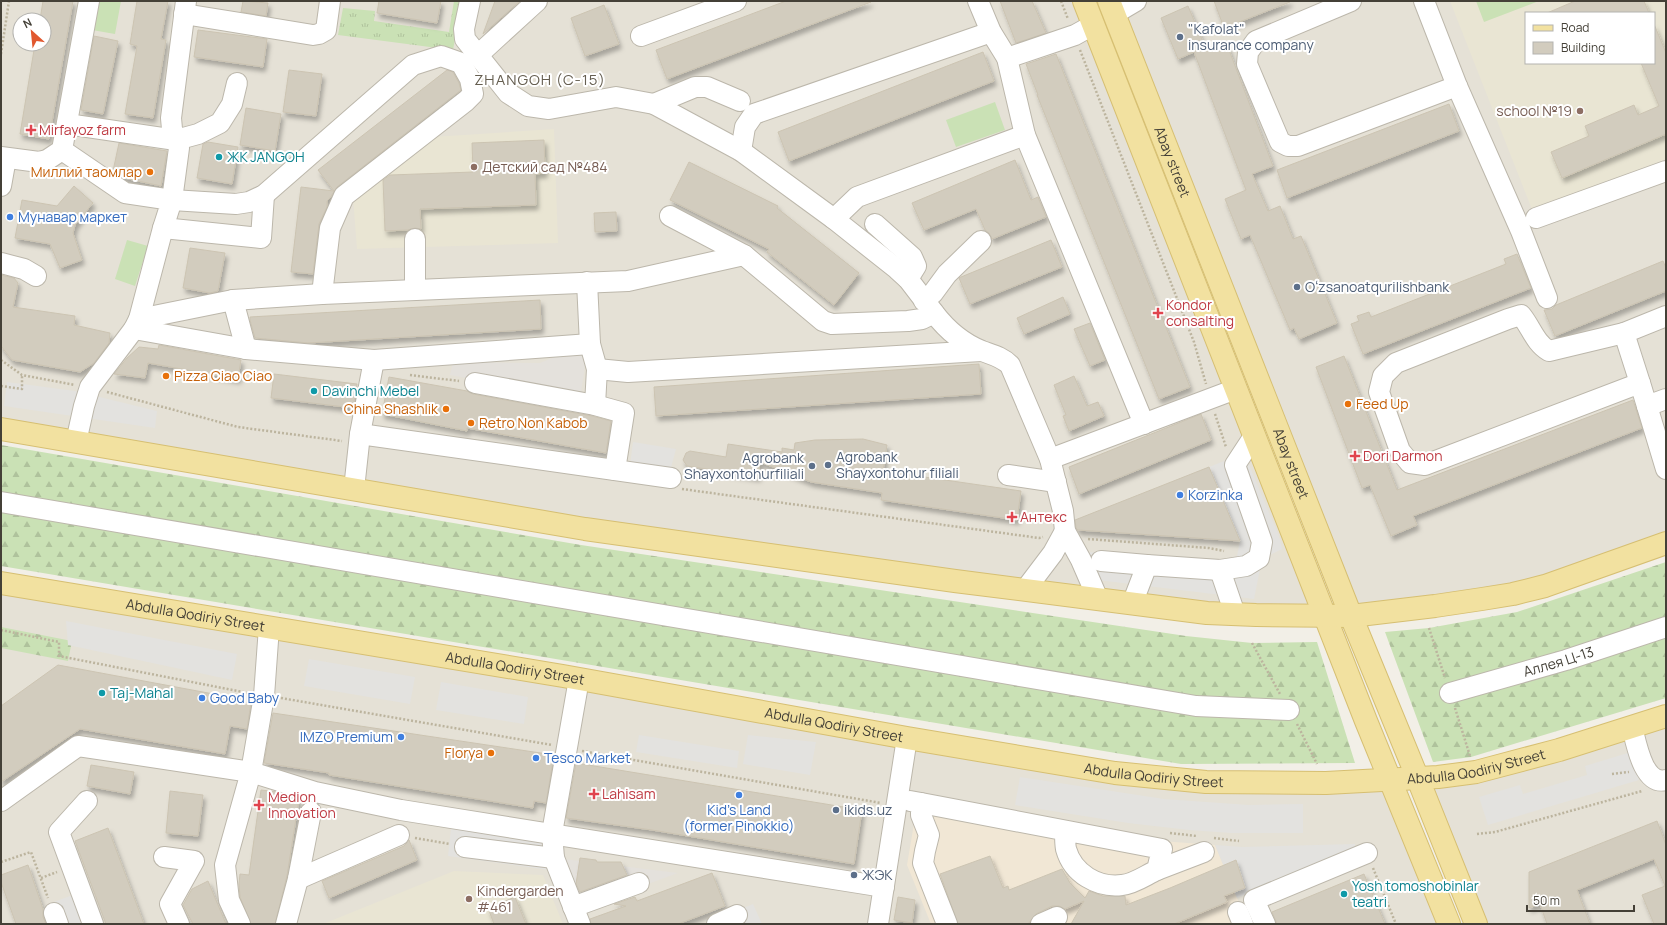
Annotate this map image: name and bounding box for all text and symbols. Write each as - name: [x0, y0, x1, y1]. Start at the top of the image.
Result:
- north arrow: [12, 12, 52, 52]
- legend: [1525, 12, 1655, 64]
- text: N: [20, 14, 34, 31]
- place label: "Kafolat" insurance company: [1188, 19, 1314, 54]
- text: Road: [1561, 19, 1589, 36]
- marker: "Kafolat" insurance company: [1175, 32, 1185, 42]
- text: Building: [1561, 39, 1605, 56]
- district label: ZHANGOH (C-15): [474, 69, 606, 90]
- place label: school №19: [1496, 101, 1572, 120]
- marker: school №19: [1575, 106, 1585, 116]
- place label: Mirfayoz farm: [39, 120, 126, 139]
- street label: Abay street: [1150, 124, 1195, 200]
- marker: Mirfayoz farm: [26, 125, 36, 135]
- place label: ЖК JANGOH: [227, 147, 305, 166]
- marker: ЖК JANGOH: [214, 152, 224, 162]
- place label: Детский сад №484: [482, 157, 608, 176]
- place label: Миллий таомлар: [31, 162, 142, 181]
- marker: Детский сад №484: [469, 162, 479, 172]
- marker: Миллий таомлар: [145, 167, 155, 177]
- place label: Мунавар маркет: [18, 207, 127, 226]
- marker: Мунавар маркет: [5, 212, 15, 222]
- place label: Oʻzsanoatqurilishbank: [1305, 277, 1450, 296]
- marker: Oʻzsanoatqurilishbank: [1292, 282, 1302, 292]
- place label: Kondor consalting: [1166, 295, 1234, 330]
- marker: Kondor consalting: [1153, 308, 1163, 318]
- place label: Pizza Ciao Ciao: [174, 366, 272, 385]
- marker: Pizza Ciao Ciao: [161, 371, 171, 381]
- place label: Davinchi Mebel: [322, 381, 419, 400]
- marker: Davinchi Mebel: [309, 386, 319, 396]
- place label: Feed Up: [1356, 394, 1408, 413]
- place label: China Shashlik: [344, 399, 439, 418]
- marker: Feed Up: [1343, 399, 1353, 409]
- marker: China Shashlik: [441, 404, 451, 414]
- place label: Retro Non Kabob: [479, 413, 588, 432]
- marker: Retro Non Kabob: [466, 418, 476, 428]
- street label: Abay street: [1269, 425, 1314, 502]
- place label: Dori Darmon: [1363, 446, 1442, 465]
- place label: Agrobank Shayxontohur filiali: [836, 447, 959, 482]
- place label: Agrobank Shayxontohurfiliali: [684, 448, 805, 483]
- marker: Dori Darmon: [1350, 451, 1360, 461]
- marker: Agrobank Shayxontohur filiali: [823, 460, 833, 470]
- marker: Agrobank Shayxontohurfiliali: [807, 461, 817, 471]
- place label: Korzinka: [1188, 485, 1243, 504]
- marker: Korzinka: [1175, 490, 1185, 500]
- place label: Антекс: [1020, 507, 1067, 526]
- marker: Антекс: [1007, 512, 1017, 522]
- street label: Abdulla Qodiriy Street: [125, 594, 267, 636]
- street label: Аллея Ц-13: [1521, 641, 1596, 681]
- street label: Abdulla Qodiriy Street: [444, 647, 586, 689]
- place label: Taj-Mahal: [110, 683, 173, 702]
- marker: Taj-Mahal: [97, 688, 107, 698]
- place label: Good Baby: [210, 688, 280, 707]
- marker: Good Baby: [197, 693, 207, 703]
- street label: Abdulla Qodiriy Street: [763, 703, 905, 746]
- place label: IMZO Premium: [300, 727, 393, 746]
- marker: IMZO Premium: [396, 732, 406, 742]
- place label: Florya: [445, 743, 483, 762]
- street label: Abdulla Qodiriy Street: [1406, 744, 1548, 788]
- marker: Florya: [486, 748, 496, 758]
- place label: Tesco Market: [544, 748, 631, 767]
- marker: Tesco Market: [531, 753, 541, 763]
- street label: Abdulla Qodiriy Street: [1083, 758, 1224, 791]
- place label: Lahisam: [602, 784, 656, 803]
- place label: Medion Innovation: [268, 787, 336, 822]
- marker: Lahisam: [589, 789, 599, 799]
- marker: Kid's Land (former Pinokkio): [734, 790, 744, 800]
- marker: Medion Innovation: [253, 799, 265, 811]
- place label: Kid's Land (former Pinokkio): [684, 800, 794, 835]
- place label: ikids.uz: [844, 800, 892, 819]
- marker: ikids.uz: [831, 805, 841, 815]
- place label: ЖЭК: [862, 865, 893, 884]
- marker: ЖЭК: [849, 870, 859, 880]
- place label: Yosh tomoshobinlar teatri: [1352, 876, 1479, 911]
- place label: Kindergarden #461: [477, 881, 564, 916]
- scale bar: [1527, 887, 1634, 913]
- marker: Yosh tomoshobinlar teatri: [1339, 889, 1349, 899]
- text: 50 m: [1533, 892, 1560, 909]
- marker: Kindergarden #461: [464, 894, 474, 904]

